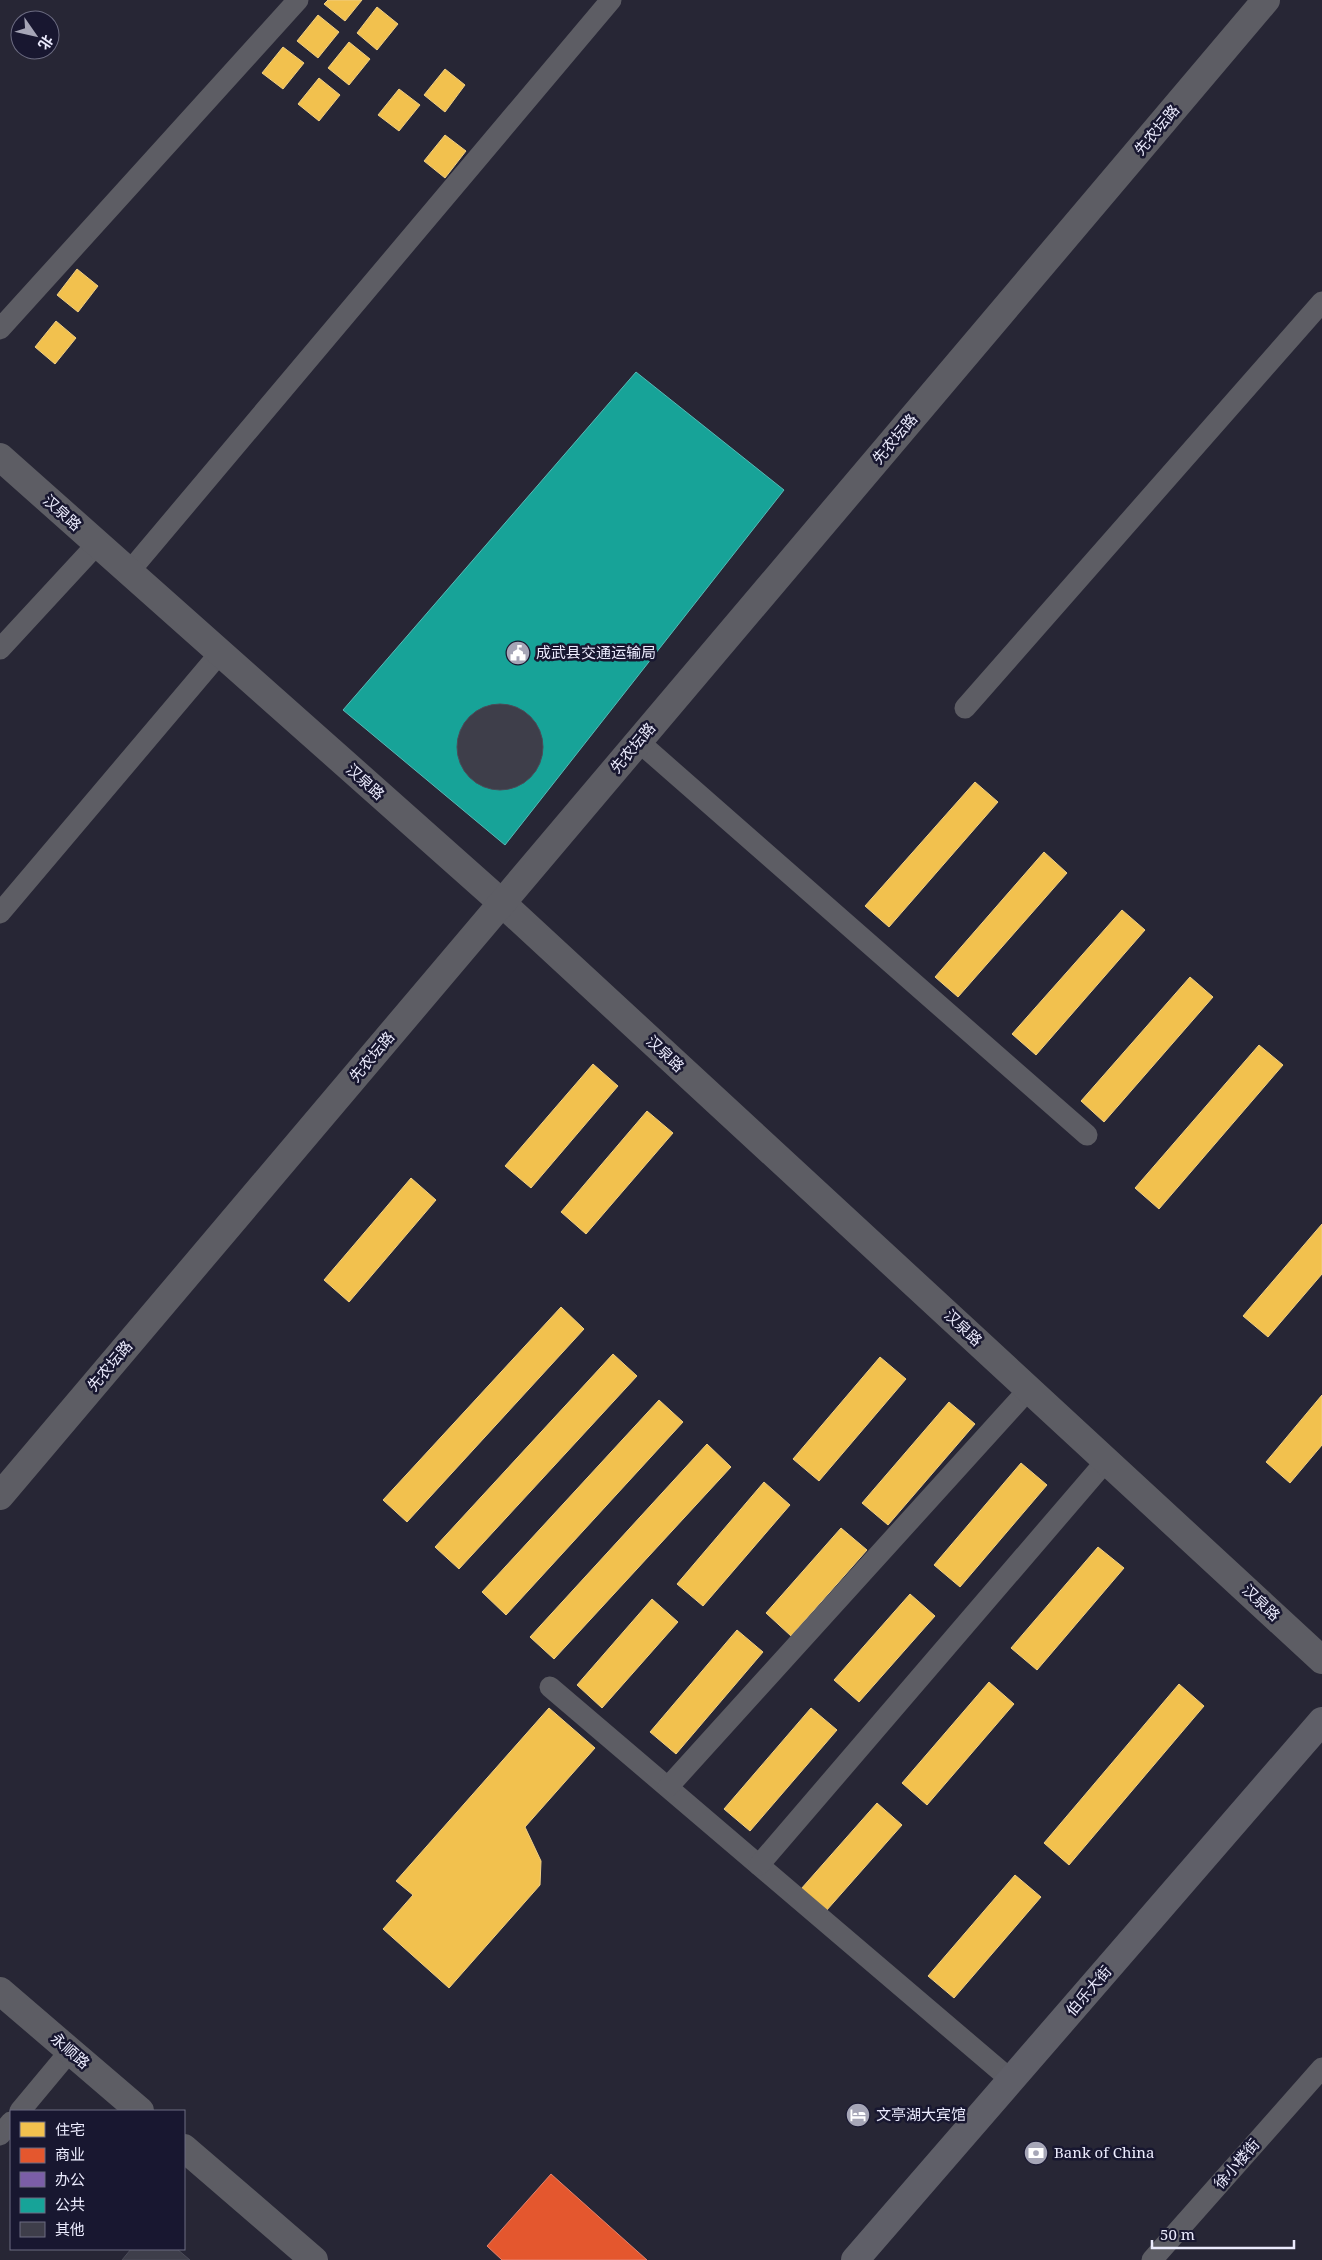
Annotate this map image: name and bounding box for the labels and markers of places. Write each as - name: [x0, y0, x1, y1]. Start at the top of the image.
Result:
- public building icon: 成武县交通运输局: [505, 640, 531, 666]
- place label: 成武县交通运输局: [536, 642, 656, 662]
- hotel icon: 文亭湖大宾馆: [845, 2102, 871, 2128]
- place label: 文亭湖大宾馆: [876, 2104, 966, 2124]
- bank icon: Bank of China: [1023, 2140, 1049, 2166]
- place label: Bank of China: [1054, 2142, 1154, 2162]

